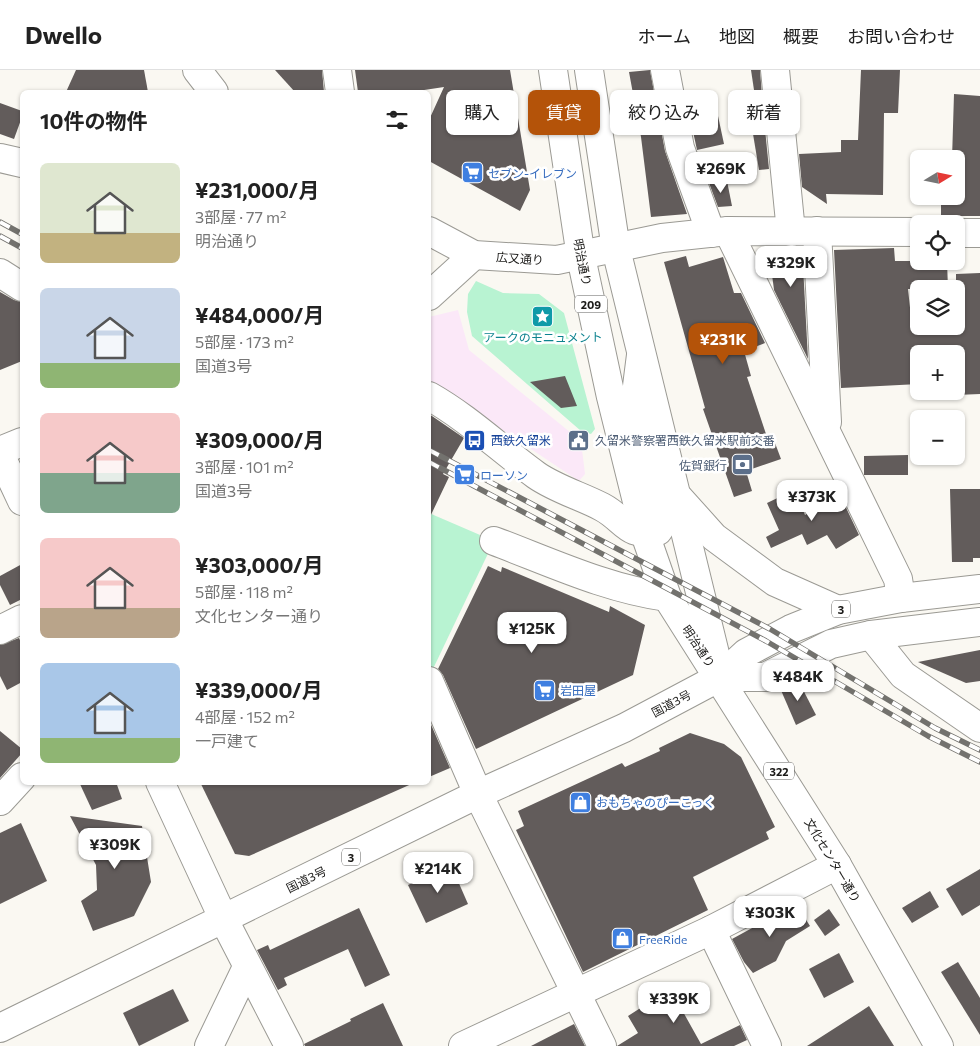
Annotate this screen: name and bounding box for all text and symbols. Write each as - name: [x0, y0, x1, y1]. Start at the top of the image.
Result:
- text: Dwello: [25, 20, 102, 49]
- text: ホーム: [638, 25, 691, 47]
- text: 地図: [719, 25, 755, 47]
- text: 概要: [783, 25, 819, 47]
- text: お問い合わせ: [847, 25, 955, 47]
- chip: 購入: [446, 90, 518, 135]
- chip: 賃貸: [528, 90, 600, 135]
- chip: 絞り込み: [610, 90, 718, 135]
- chip: 新着: [728, 90, 800, 135]
- icon: filters: [383, 106, 411, 134]
- text: 10件の物件: [40, 108, 147, 133]
- north arrow: [910, 150, 965, 205]
- map controls: [910, 150, 965, 465]
- pin: ¥269K: [686, 152, 756, 194]
- text: ¥269K: [696, 158, 746, 177]
- supermarket icon: セブン-イレブン: [460, 161, 484, 185]
- place label: セブン-イレブン: [488, 166, 577, 180]
- text: ¥231,000/月: [195, 177, 319, 202]
- icon: home: [80, 183, 140, 243]
- text: 3部屋 · 77 m²: [195, 207, 286, 226]
- button: locate: [910, 215, 965, 270]
- text: 明治通り: [195, 231, 259, 250]
- street label: 明治通り: [572, 237, 594, 287]
- pin: ¥329K: [756, 246, 826, 288]
- street label: 広又通り: [496, 249, 544, 267]
- text: ¥329K: [766, 252, 816, 271]
- button: layers: [910, 280, 965, 335]
- road number: 209: [575, 295, 607, 312]
- text: ¥484,000/月: [195, 302, 324, 327]
- place icon: アークのモニュメント: [531, 304, 555, 328]
- icon: home: [80, 308, 140, 368]
- pin: ¥231K: [688, 322, 758, 365]
- text: ¥231K: [699, 329, 747, 348]
- place label: アークのモニュメント: [483, 330, 603, 344]
- text: 5部屋 · 173 m²: [195, 332, 294, 351]
- button: +: [910, 345, 965, 400]
- text: 国道3号: [195, 356, 252, 375]
- button: −: [910, 410, 965, 465]
- text: ¥309,000/月: [195, 427, 324, 452]
- bus stop icon: 西鉄久留米: [463, 428, 487, 452]
- public building icon: 久留米警察署西鉄久留米駅前交番: [567, 428, 591, 452]
- icon: home: [80, 433, 140, 493]
- place label: 西鉄久留米: [491, 433, 551, 447]
- place label: 久留米警察署西鉄久留米駅前交番: [595, 433, 775, 447]
- bank icon: 佐賀銀行: [731, 453, 755, 477]
- text: 3部屋 · 101 m²: [195, 457, 294, 476]
- place label: 佐賀銀行: [679, 458, 727, 472]
- supermarket icon: ローソン: [452, 463, 476, 487]
- place label: ローソン: [480, 468, 528, 482]
- pin: ¥373K: [777, 480, 847, 522]
- text: 国道3号: [195, 481, 252, 500]
- text: ¥373K: [788, 486, 836, 505]
- text: ¥303,000/月: [195, 552, 323, 577]
- icon: home: [80, 558, 140, 618]
- text: 5部屋 · 118 m²: [195, 582, 293, 601]
- road number: 3: [832, 600, 850, 618]
- text: 文化センター通り: [195, 606, 323, 625]
- pin: ¥125K: [497, 612, 567, 654]
- text: ¥125K: [508, 618, 556, 637]
- street label: 明治通り: [680, 622, 718, 670]
- pin: ¥484K: [763, 660, 833, 702]
- text: ¥484K: [772, 666, 824, 685]
- text: ¥339,000/月: [195, 677, 322, 702]
- supermarket icon: 岩田屋: [532, 678, 556, 702]
- icon: home: [80, 683, 140, 743]
- place label: 岩田屋: [560, 683, 596, 697]
- street label: 国道3号: [649, 687, 693, 719]
- text: 4部屋 · 152 m²: [195, 707, 295, 726]
- text: 一戸建て: [195, 731, 259, 750]
- road number: 322: [764, 762, 794, 779]
- shop icon: おもちゃのぴーこっく: [568, 790, 592, 814]
- place label: おもちゃのぴーこっく: [596, 795, 715, 809]
- street label: 文化センター通り: [802, 815, 864, 905]
- pin: ¥309K: [80, 828, 150, 870]
- text: ¥309K: [89, 834, 141, 853]
- road number: 3: [342, 849, 360, 866]
- pin: ¥214K: [403, 852, 473, 894]
- text: ¥214K: [414, 858, 462, 877]
- street label: 国道3号: [284, 863, 328, 895]
- pin: ¥303K: [735, 896, 805, 938]
- text: ¥303K: [745, 902, 795, 921]
- shop icon: FreeRide: [611, 927, 635, 951]
- place label: FreeRide: [639, 932, 687, 946]
- pin: ¥339K: [639, 982, 709, 1024]
- text: ¥339K: [649, 988, 699, 1007]

